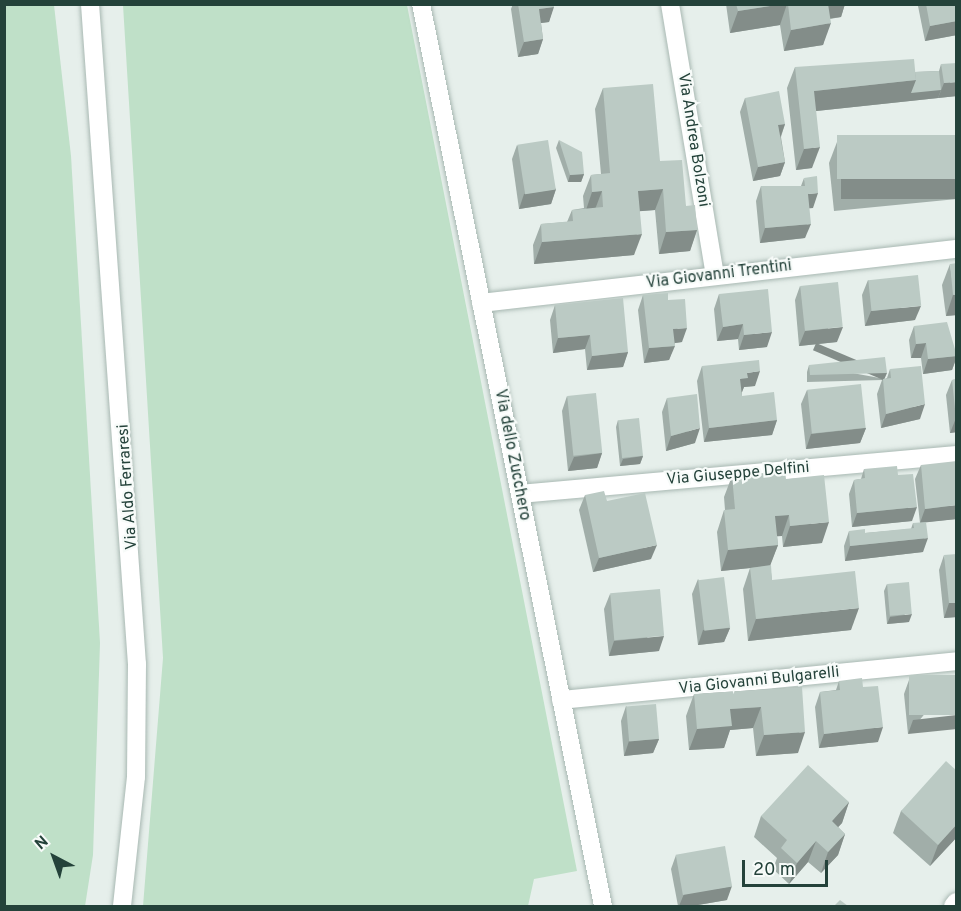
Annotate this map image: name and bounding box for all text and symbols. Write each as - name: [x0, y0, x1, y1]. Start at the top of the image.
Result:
- street label: Via Andrea Bolzoni: [673, 71, 713, 209]
- street label: Via Giovanni Trentini: [645, 256, 793, 294]
- street label: Via dello Zucchero: [490, 388, 534, 522]
- street label: Via Aldo Ferraresi: [114, 423, 142, 551]
- street label: Via Giuseppe Delfini: [666, 458, 810, 490]
- street label: Via Giovanni Bulgarelli: [678, 663, 840, 699]
- north arrow: [24, 827, 84, 887]
- text: N: [31, 832, 53, 855]
- scale bar: [745, 848, 830, 886]
- text: 20 m: [753, 859, 795, 882]

